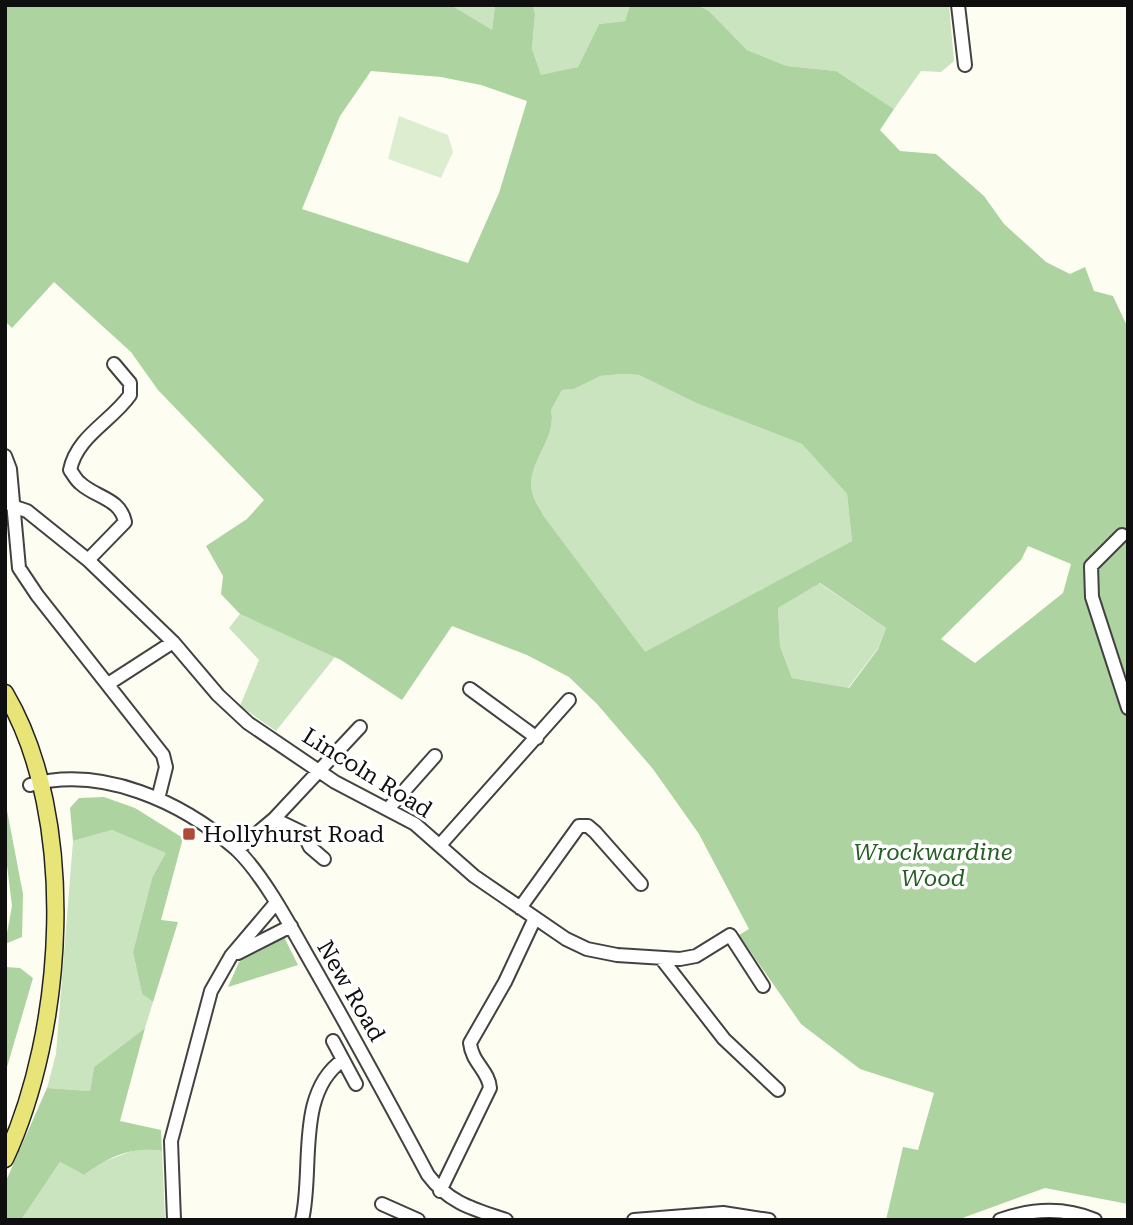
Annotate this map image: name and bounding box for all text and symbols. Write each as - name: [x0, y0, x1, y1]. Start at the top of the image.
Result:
- street label: Lincoln Road: [297, 722, 437, 824]
- place label: Hollyhurst Road: [203, 821, 384, 848]
- marker: Hollyhurst Road: [181, 826, 197, 842]
- park label: Wrockwardine Wood: [854, 839, 1012, 892]
- street label: New Road: [311, 936, 391, 1046]

